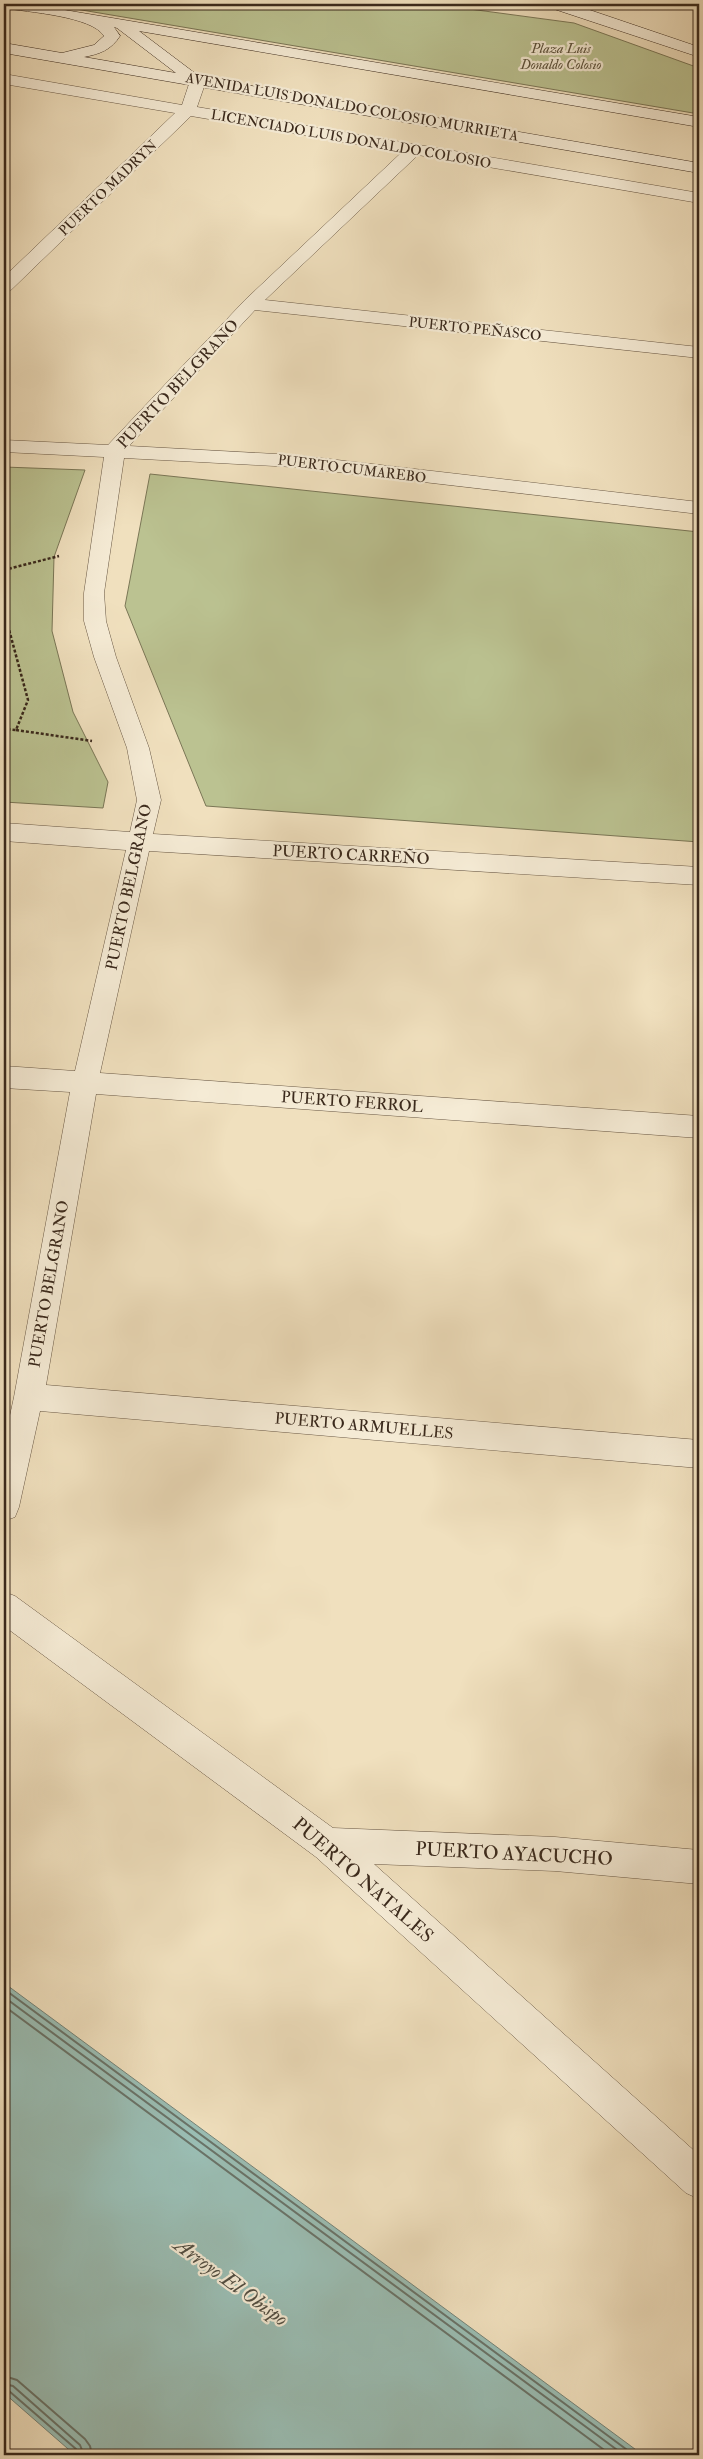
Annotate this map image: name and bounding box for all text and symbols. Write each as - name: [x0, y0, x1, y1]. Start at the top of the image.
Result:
- park label: Plaza Luis Donaldo Colosio: [520, 40, 601, 73]
- street label: AVENIDA LUIS DONALDO COLOSIO MURRIETA: [183, 69, 520, 145]
- street label: LICENCIADO LUIS DONALDO COLOSIO: [209, 106, 493, 172]
- street label: PUERTO MADRYN: [55, 136, 161, 239]
- street label: PUERTO PEÑASCO: [408, 314, 542, 344]
- street label: PUERTO BELGRANO: [113, 315, 243, 453]
- street label: PUERTO CUMAREBO: [277, 451, 427, 487]
- street label: PUERTO BELGRANO: [102, 802, 156, 972]
- street label: PUERTO CARREÑO: [272, 841, 430, 869]
- street label: PUERTO FERROL: [280, 1087, 424, 1117]
- street label: PUERTO BELGRANO: [24, 1199, 74, 1369]
- street label: PUERTO ARMUELLES: [274, 1408, 454, 1444]
- street label: PUERTO NATALES: [287, 1812, 439, 1948]
- street label: PUERTO AYACUCHO: [415, 1837, 613, 1871]
- water label: Arroyo El Obispo: [167, 2230, 293, 2332]

